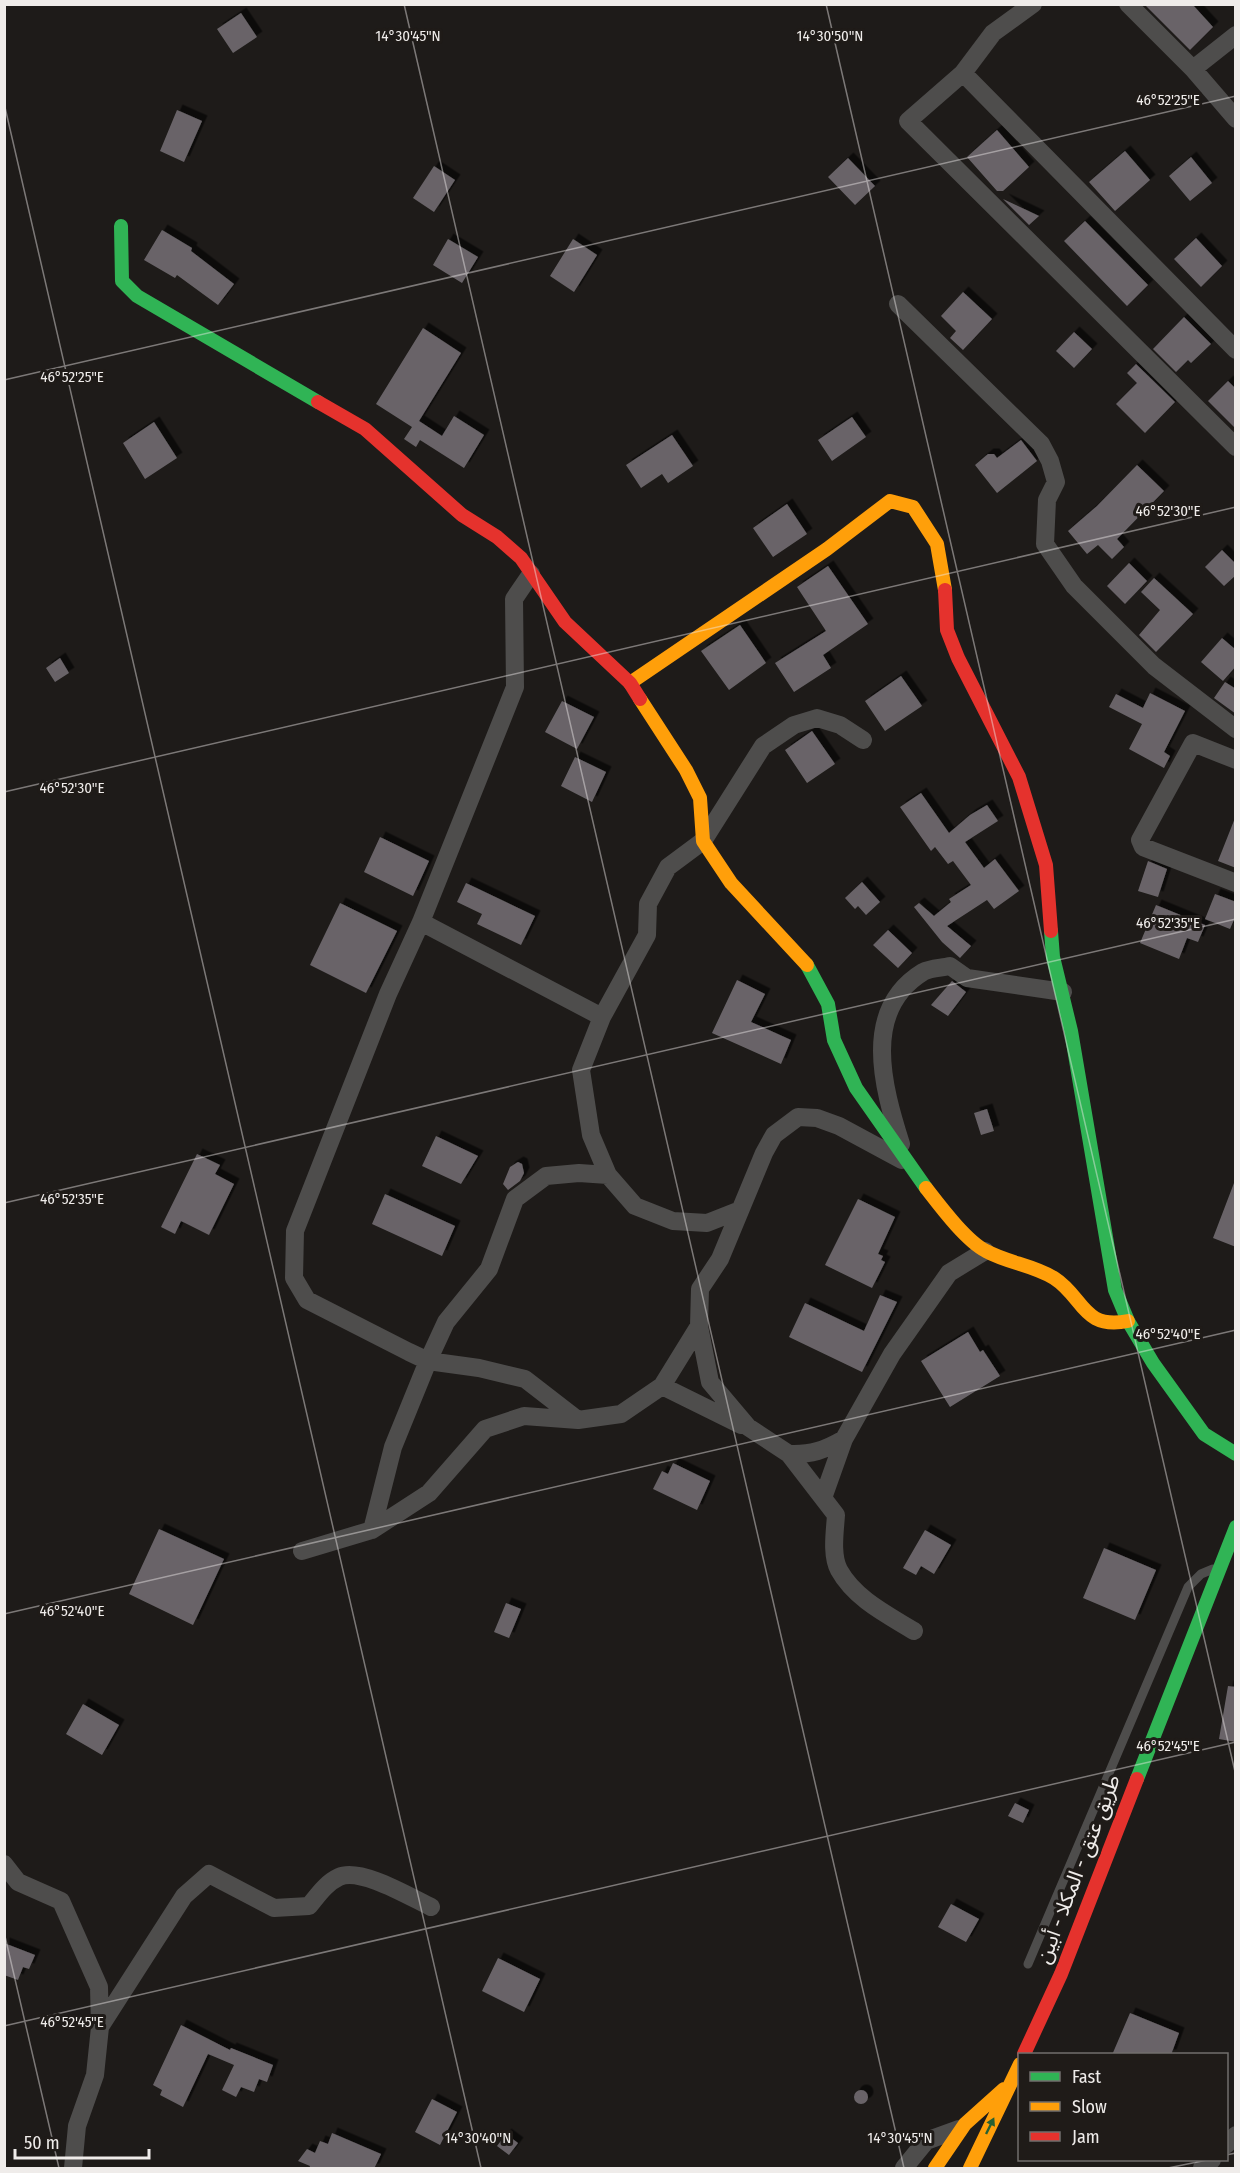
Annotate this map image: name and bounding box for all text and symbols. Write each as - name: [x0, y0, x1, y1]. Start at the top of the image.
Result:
- text: 14°30'45"N: [375, 27, 441, 45]
- text: 14°30'50"N: [797, 27, 863, 45]
- text: 46°52'25"E: [1136, 91, 1200, 109]
- text: 46°52'25"E: [40, 368, 104, 386]
- text: 46°52'30"E: [1135, 502, 1201, 520]
- text: 46°52'30"E: [39, 779, 105, 797]
- text: 46°52'35"E: [1136, 914, 1200, 932]
- text: 46°52'35"E: [40, 1190, 104, 1208]
- text: 46°52'40"E: [1136, 1325, 1201, 1343]
- text: 46°52'40"E: [40, 1602, 105, 1620]
- text: 46°52'45"E: [1136, 1737, 1200, 1755]
- street label: طريق عتق - المكلا - أبين: [1030, 1771, 1126, 1967]
- text: 46°52'45"E: [40, 2013, 104, 2031]
- legend: [1018, 2053, 1228, 2161]
- text: Fast: [1072, 2066, 1101, 2088]
- text: Slow: [1072, 2096, 1107, 2118]
- one-way arrow: [986, 2118, 995, 2135]
- scale bar: [15, 2122, 148, 2160]
- text: Jam: [1072, 2126, 1100, 2148]
- text: 14°30'40"N: [445, 2129, 511, 2147]
- text: 14°30'45"N: [867, 2129, 933, 2147]
- text: 50 m: [24, 2132, 60, 2154]

